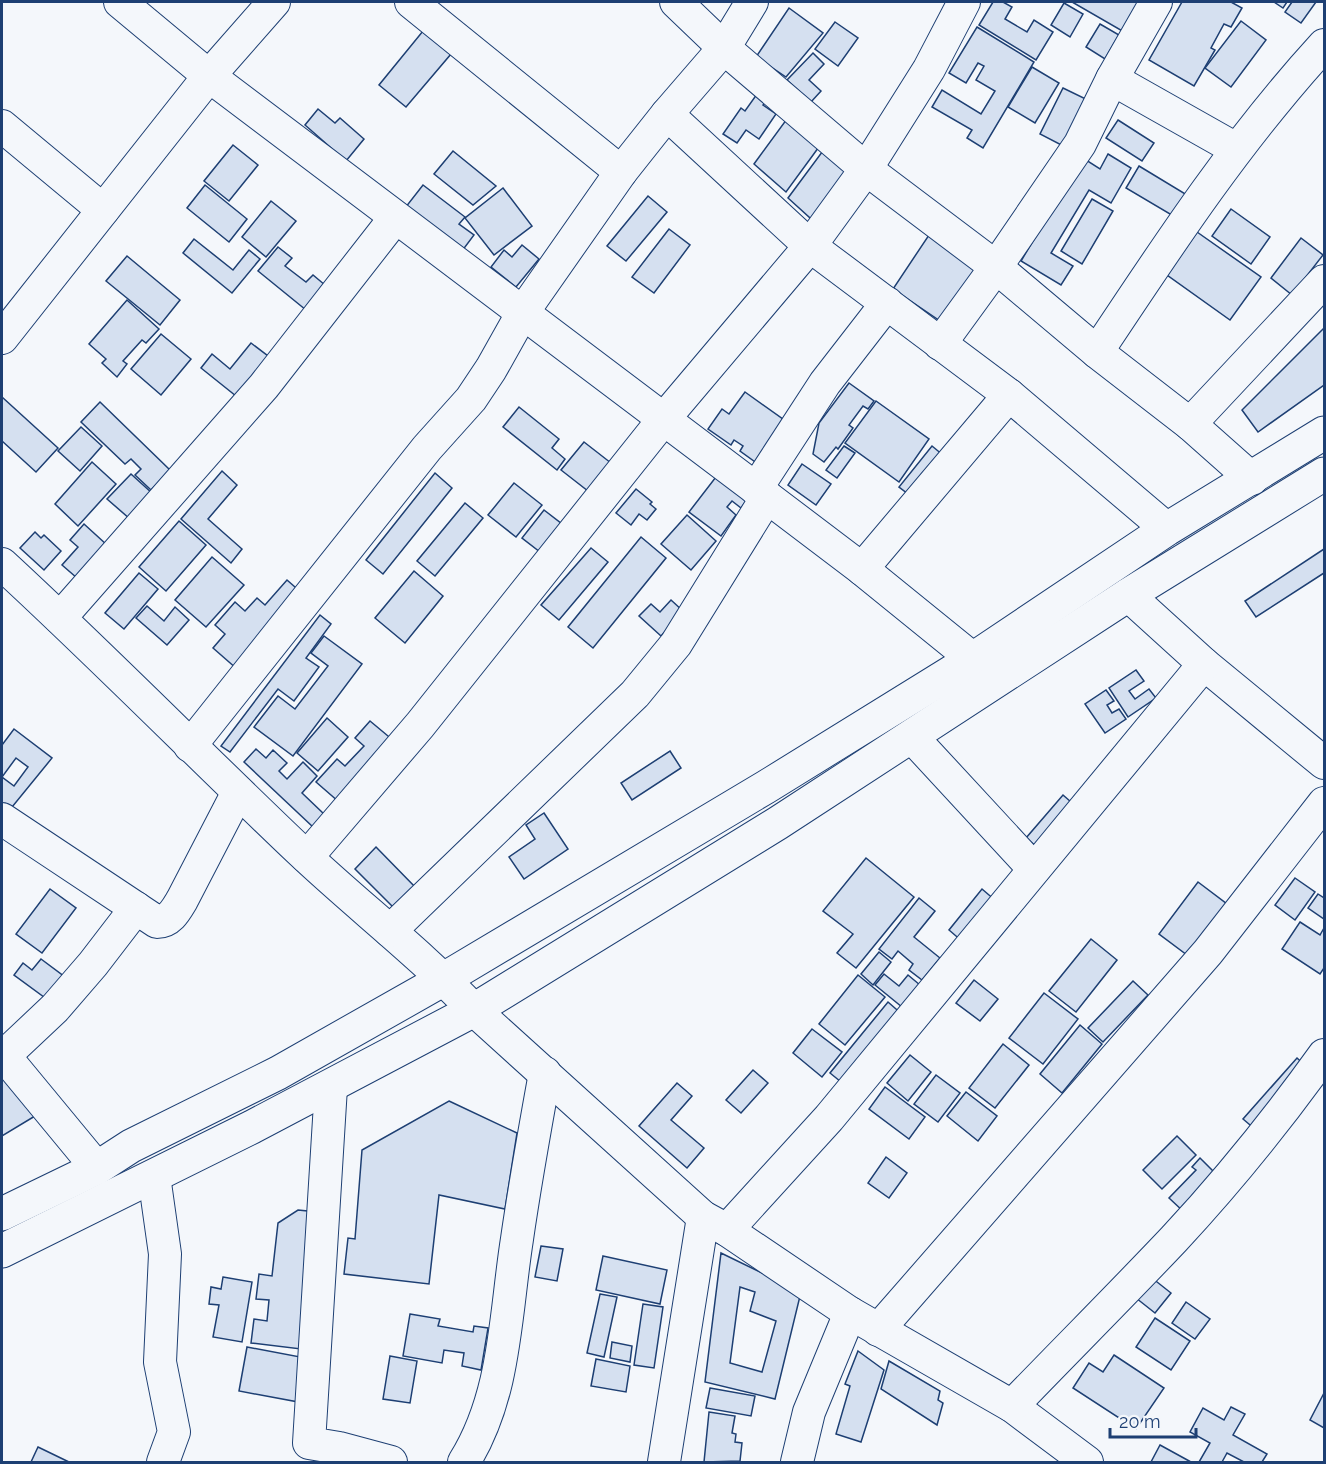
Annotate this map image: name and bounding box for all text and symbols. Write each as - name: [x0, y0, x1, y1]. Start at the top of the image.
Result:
- scale bar: [1110, 1401, 1196, 1439]
- text: 20 m: [1119, 1411, 1161, 1432]

